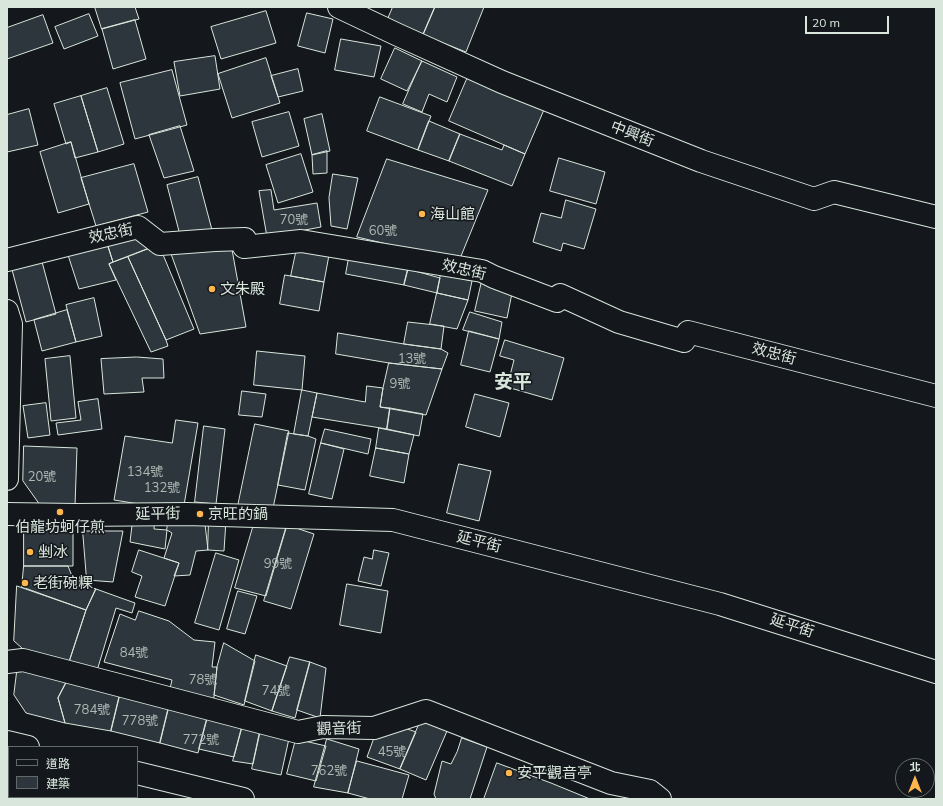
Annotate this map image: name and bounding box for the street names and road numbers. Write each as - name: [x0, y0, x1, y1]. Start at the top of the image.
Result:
- street label: 中興街: [608, 118, 656, 150]
- street label: 效忠街: [87, 221, 135, 247]
- street label: 效忠街: [440, 256, 488, 284]
- street label: 效忠街: [750, 339, 798, 369]
- street label: 延平街: [135, 505, 181, 523]
- street label: 延平街: [455, 528, 503, 556]
- street label: 延平街: [768, 610, 816, 642]
- street label: 觀音街: [316, 719, 362, 739]

